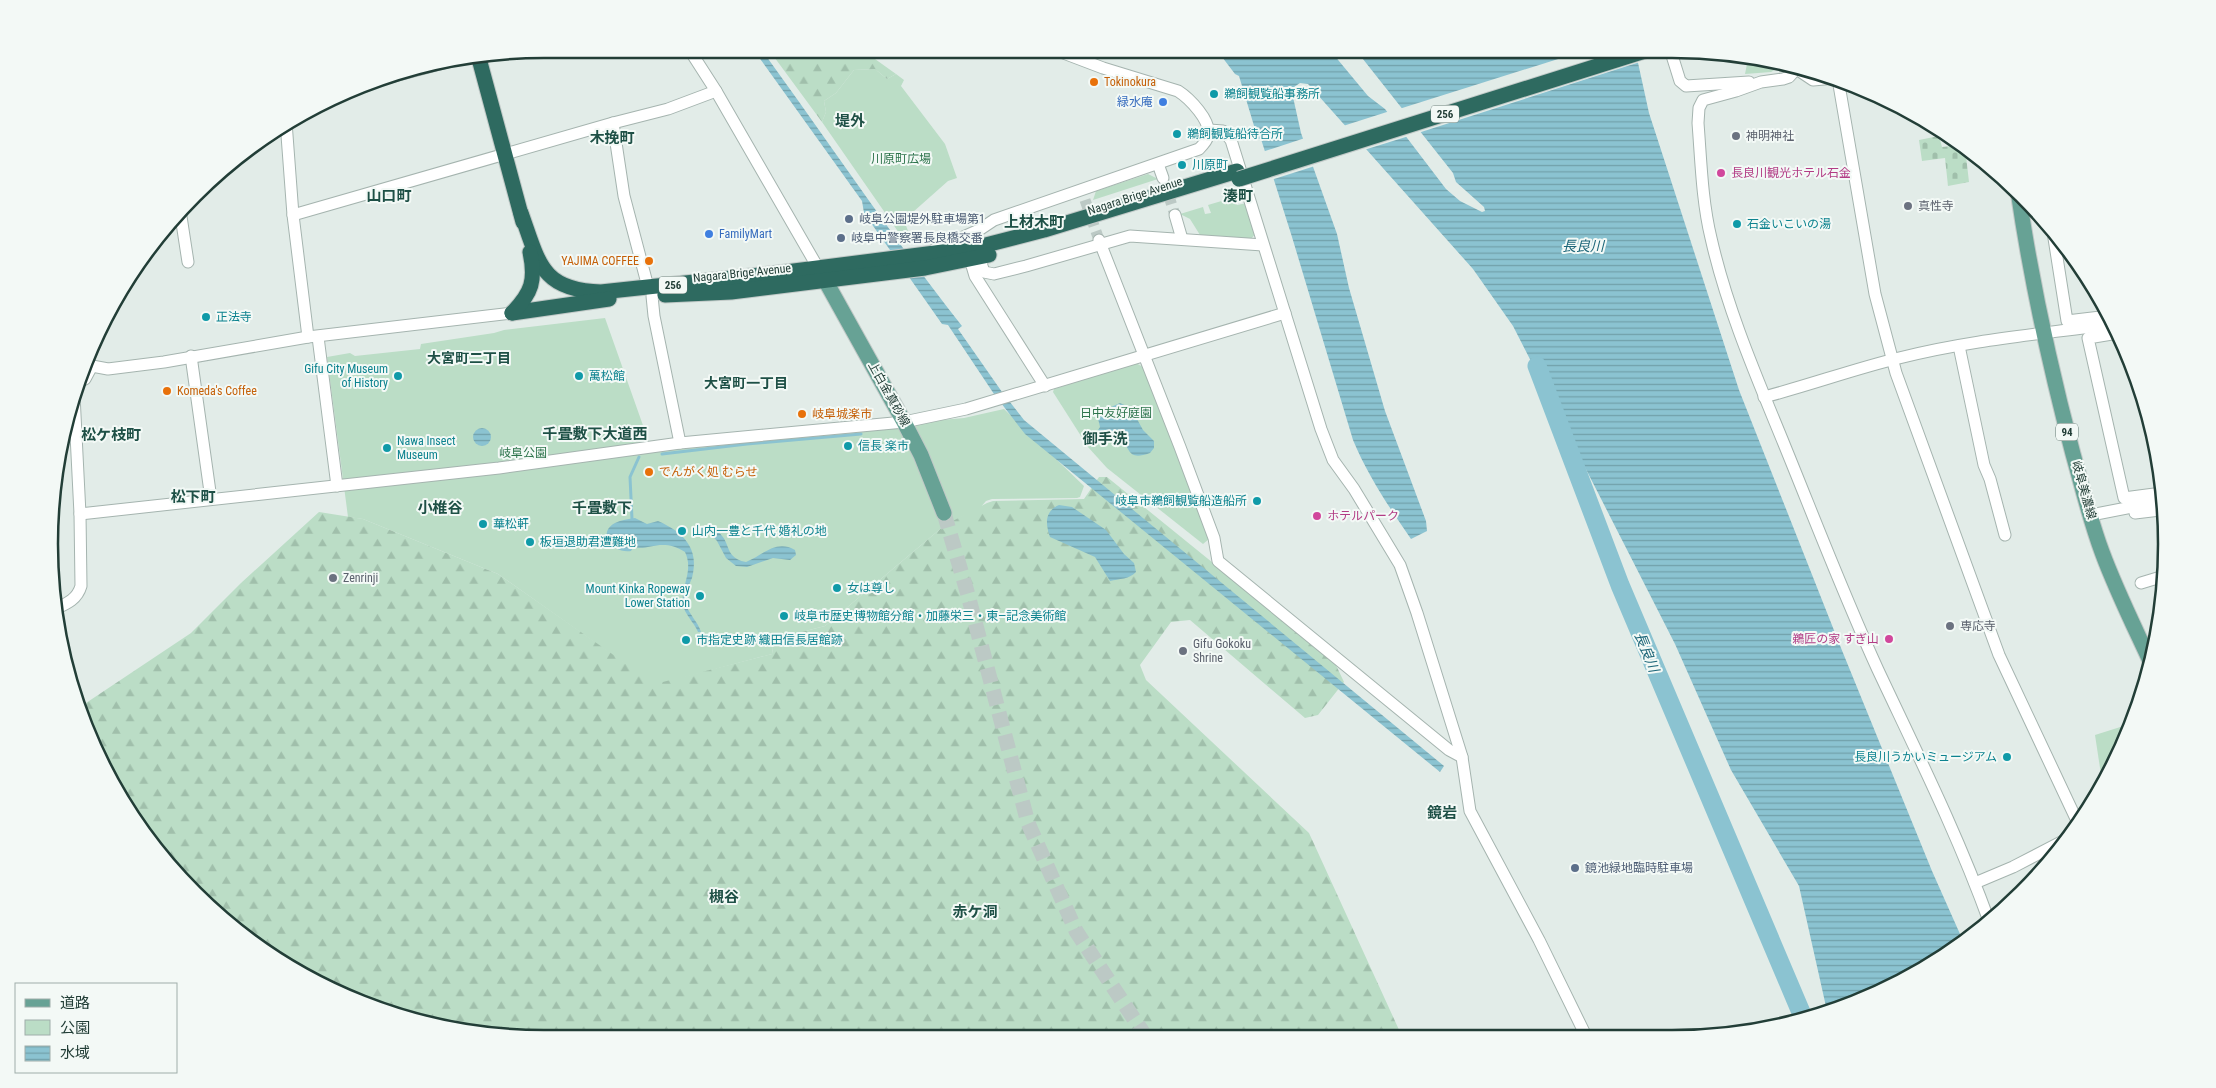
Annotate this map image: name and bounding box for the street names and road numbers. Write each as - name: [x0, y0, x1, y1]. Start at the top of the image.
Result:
- road number: 256: [1431, 106, 1459, 122]
- street label: Nagara Brige Avenue: [1086, 174, 1184, 218]
- street label: Nagara Brige Avenue: [692, 261, 792, 285]
- road number: 256: [659, 276, 687, 294]
- street label: 上白金真砂線: [865, 359, 913, 429]
- road number: 94: [2056, 424, 2078, 441]
- street label: 岐阜美濃線: [2069, 459, 2099, 521]

